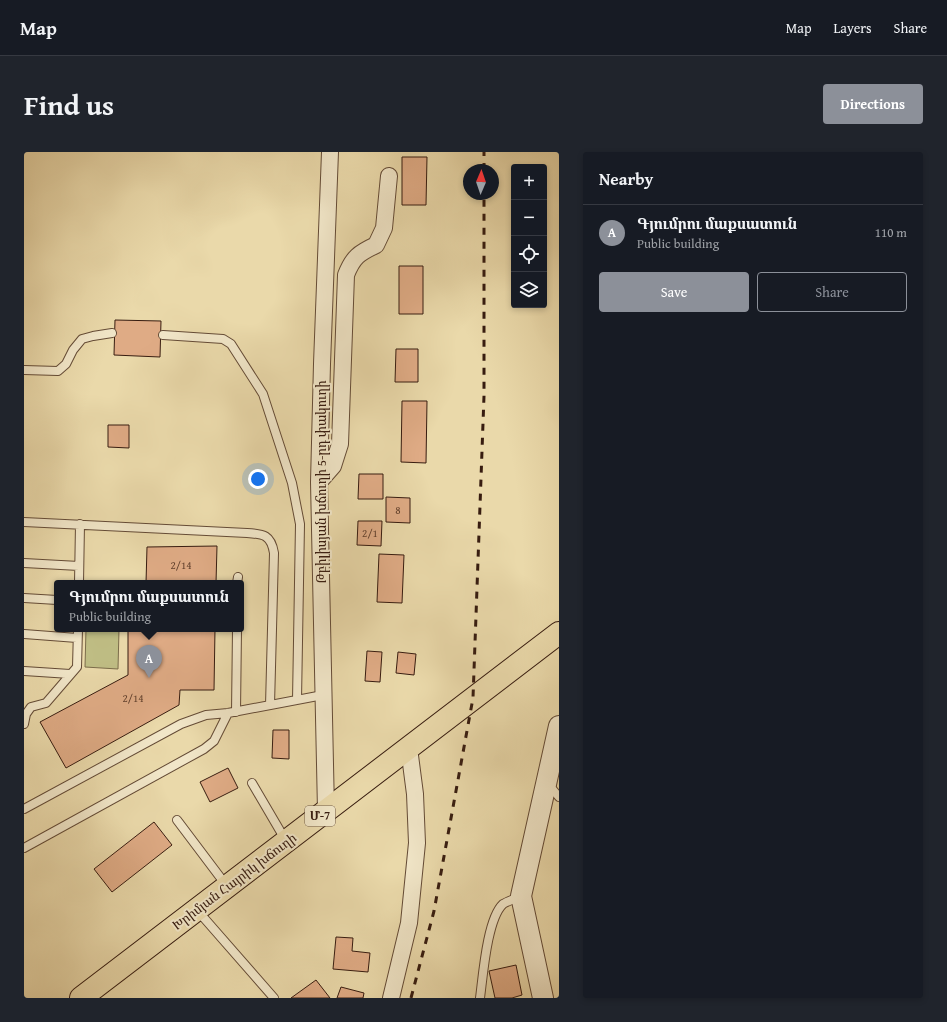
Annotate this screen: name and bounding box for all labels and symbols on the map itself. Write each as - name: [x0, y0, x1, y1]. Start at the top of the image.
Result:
- north arrow: [463, 164, 499, 200]
- street label: Թբիլիսյան խճուղի 5-րդ փակուղի: [312, 380, 331, 584]
- your location: [248, 469, 268, 489]
- house number: 8: [395, 502, 401, 518]
- house number: 2/1: [362, 525, 378, 541]
- house number: 2/14: [170, 557, 192, 573]
- pin: A: [136, 645, 162, 678]
- house number: 2/14: [122, 690, 144, 706]
- road number: Մ-7: [305, 806, 335, 826]
- street label: Խրիմյան Հայրիկ խճուղի: [168, 828, 301, 934]

